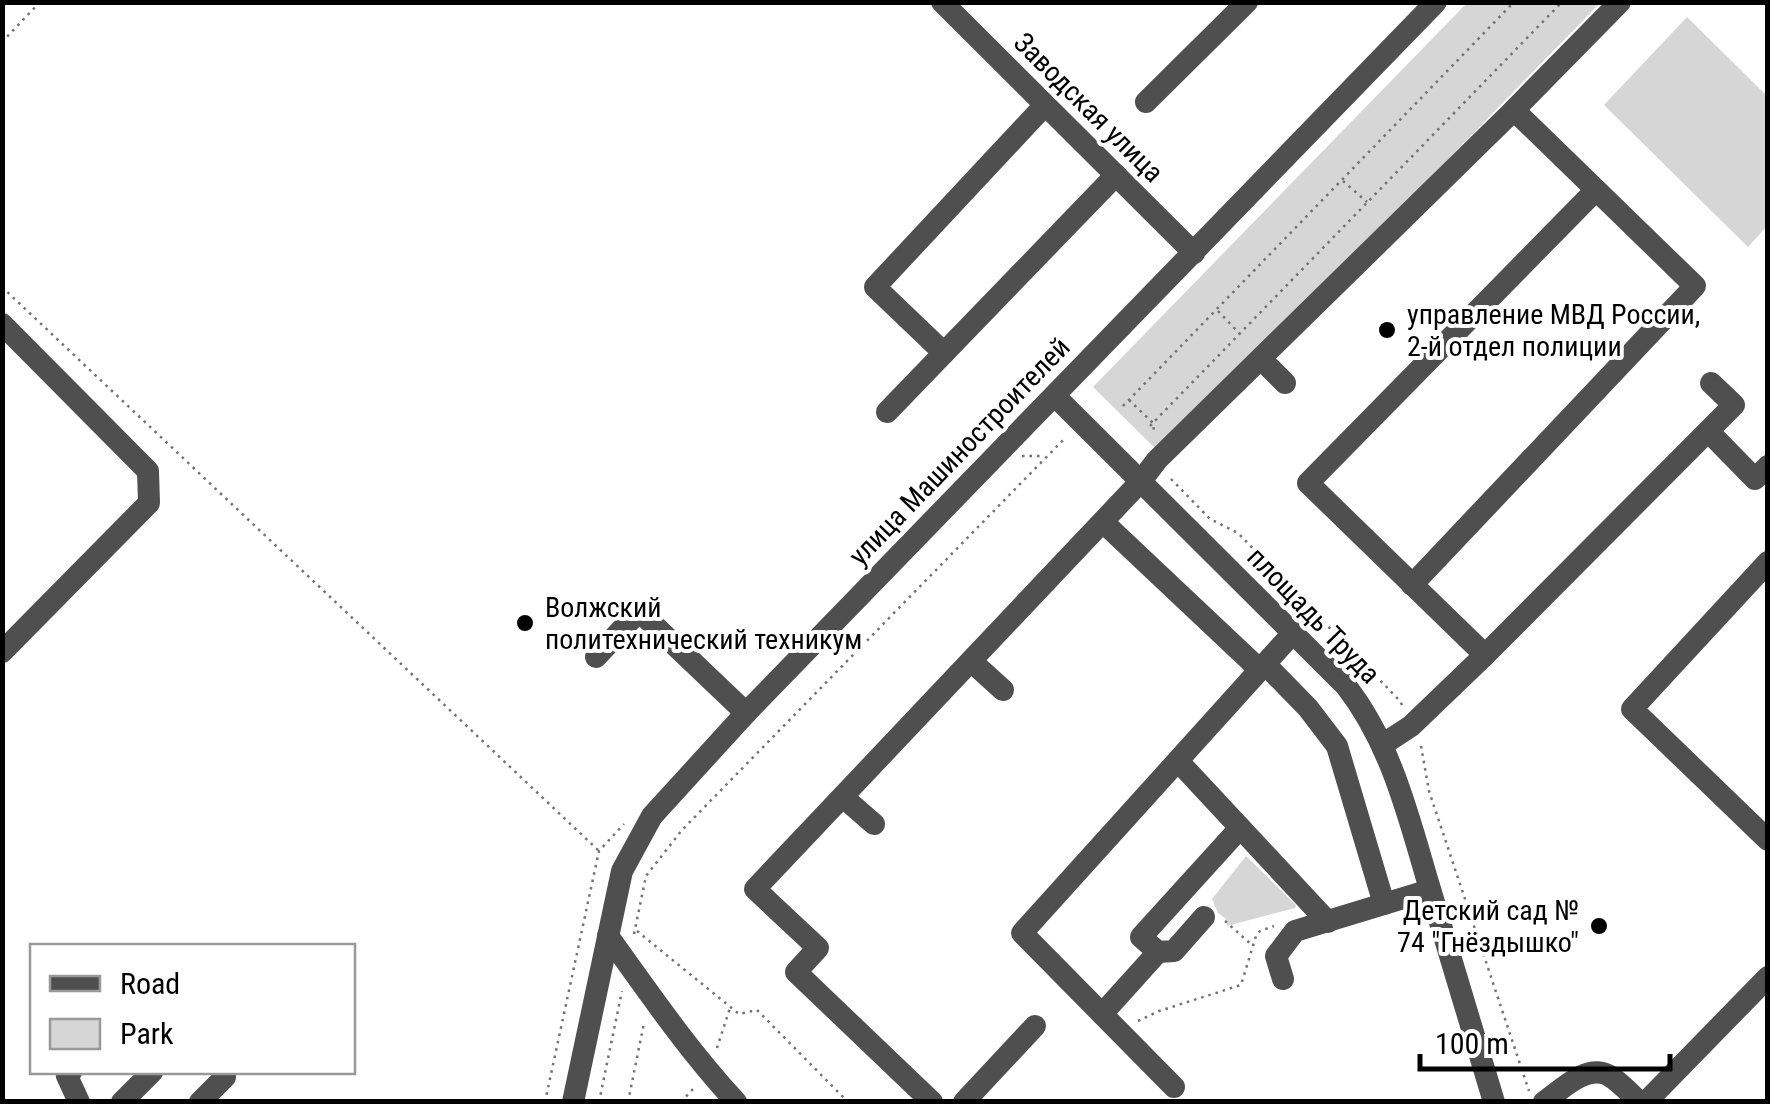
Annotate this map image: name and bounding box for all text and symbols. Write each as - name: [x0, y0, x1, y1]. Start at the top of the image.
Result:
- street label: Заводская улица: [1007, 26, 1170, 189]
- place label: управление МВД России, 2-й отдел полиции: [1407, 298, 1700, 363]
- marker: управление МВД России, 2-й отдел полиции: [1376, 319, 1398, 341]
- street label: улица Машиностроителей: [842, 331, 1077, 572]
- street label: площадь Труда: [1240, 540, 1387, 690]
- place label: Волжский политехнический техникум: [545, 591, 862, 656]
- marker: Волжский политехнический техникум: [514, 612, 536, 634]
- place label: Детский сад № 74 "Гнёздышко": [1397, 894, 1579, 959]
- marker: Детский сад № 74 "Гнёздышко": [1588, 915, 1610, 937]
- legend: [30, 944, 355, 1074]
- text: Road: [120, 966, 180, 1001]
- scale bar: [1420, 1009, 1670, 1071]
- text: Park: [120, 1016, 174, 1051]
- text: 100 m: [1435, 1026, 1509, 1061]

